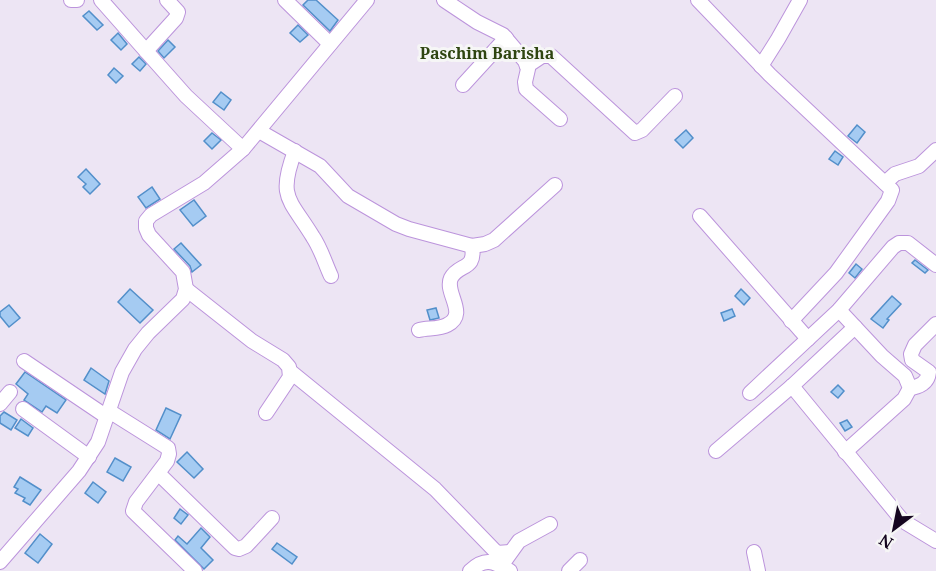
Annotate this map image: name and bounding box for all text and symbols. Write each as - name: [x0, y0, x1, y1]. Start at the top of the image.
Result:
- district label: Paschim Barisha: [420, 42, 555, 64]
- north arrow: [864, 499, 924, 559]
- text: N: [875, 529, 897, 554]

